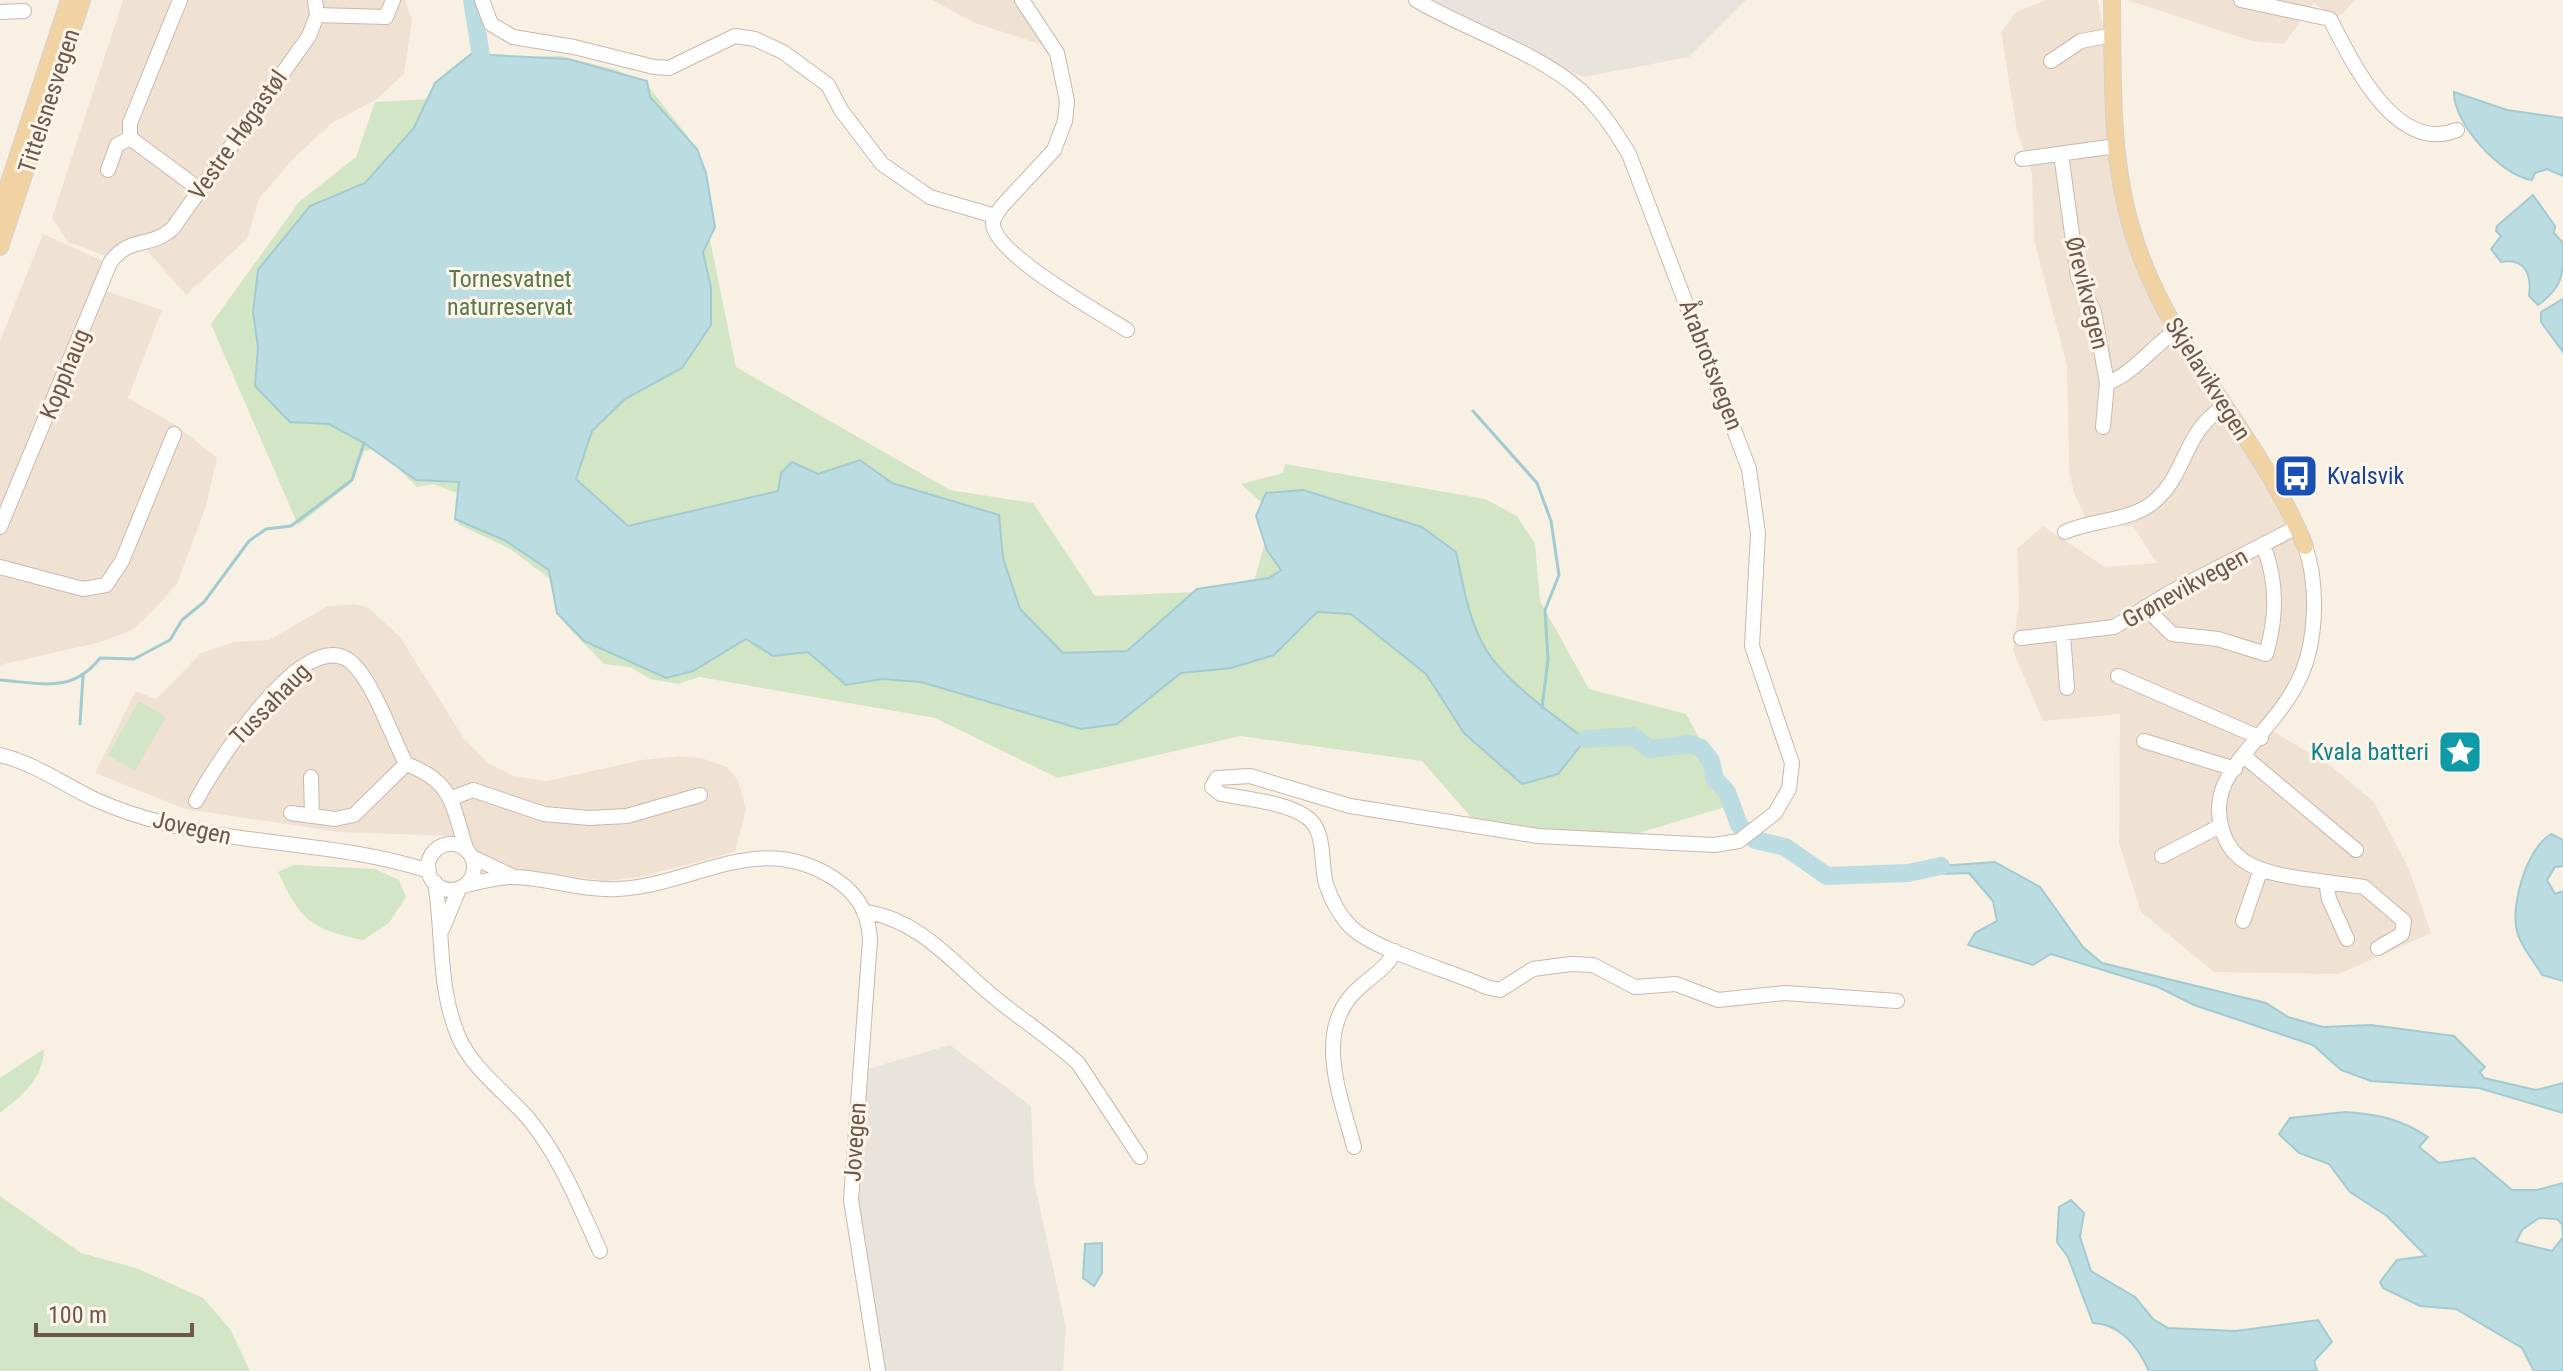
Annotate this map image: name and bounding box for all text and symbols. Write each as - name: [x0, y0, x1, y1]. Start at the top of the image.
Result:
- street label: Tittelsnesvegen: [13, 25, 85, 177]
- street label: Vestre Høgastøl: [183, 65, 293, 205]
- street label: Ørevikvegen: [2059, 234, 2115, 352]
- park label: Tornesvatnet naturreservat: [447, 265, 573, 321]
- street label: Årabrotsvegen: [1673, 296, 1750, 434]
- street label: Skjelavikvegen: [2159, 312, 2257, 446]
- street label: Kopphaug: [34, 325, 96, 423]
- bus stop icon: Kvalsvik: [2272, 452, 2320, 500]
- place label: Kvalsvik: [2327, 462, 2404, 490]
- street label: Grønevikvegen: [2117, 542, 2253, 634]
- street label: Tussahaug: [224, 657, 316, 751]
- place icon: Kvala batteri: [2436, 728, 2484, 776]
- place label: Kvala batteri: [2311, 738, 2429, 766]
- street label: Jovegen: [150, 805, 234, 851]
- street label: Jovegen: [838, 1101, 872, 1183]
- scale bar: [36, 1287, 192, 1337]
- text: 100 m: [48, 1301, 107, 1329]

